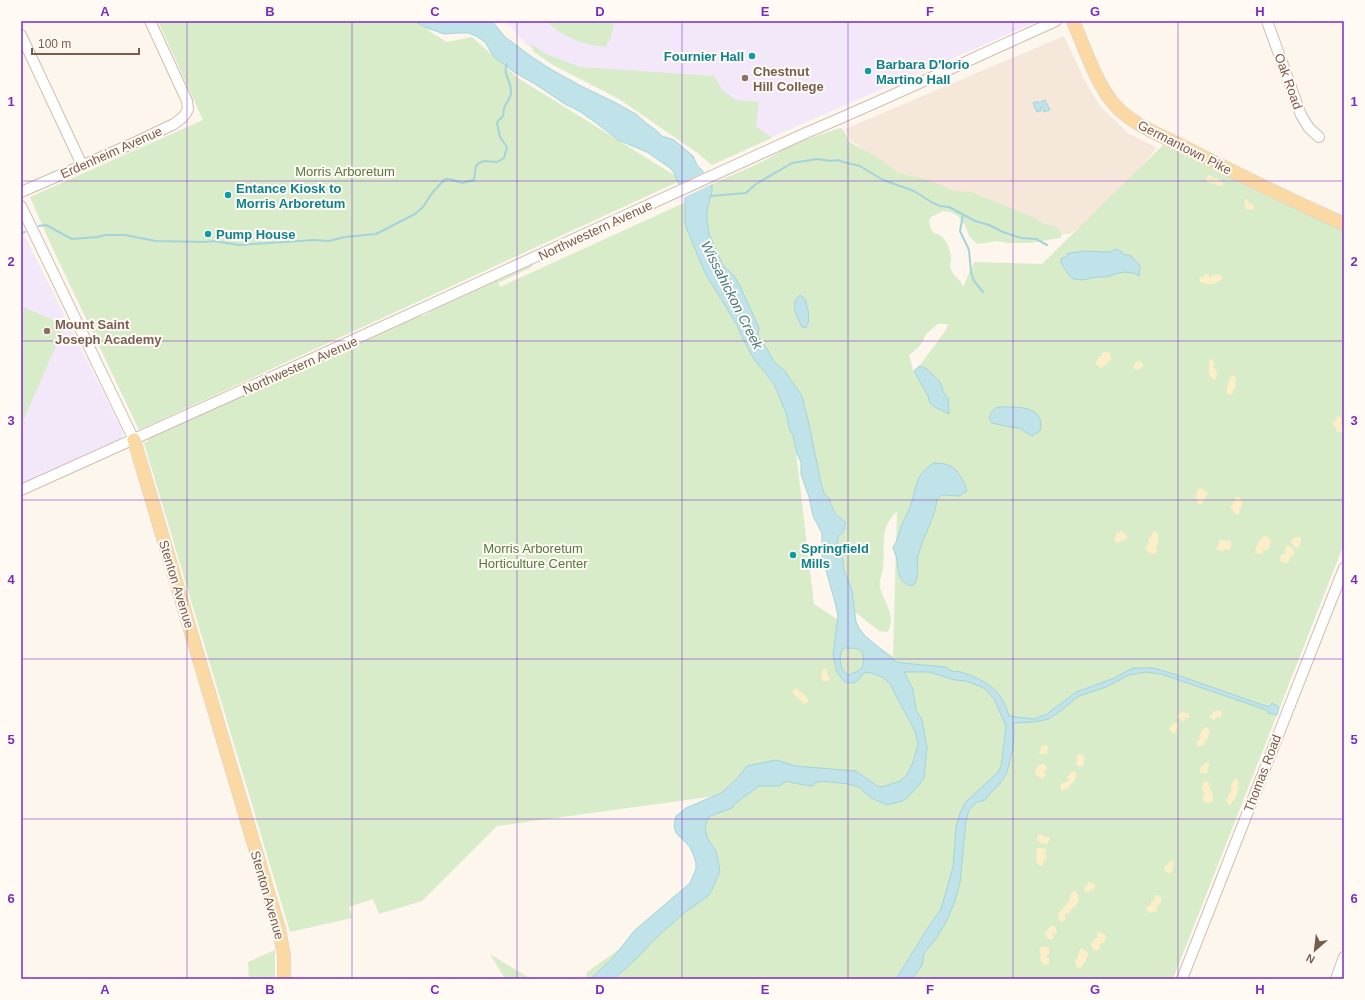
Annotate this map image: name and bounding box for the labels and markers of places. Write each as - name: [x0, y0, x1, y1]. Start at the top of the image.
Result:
- place label: Fournier Hall: [664, 49, 744, 64]
- marker: Fournier Hall: [747, 51, 757, 61]
- place label: Barbara D'Iorio Martino Hall: [876, 57, 969, 87]
- place label: Chestnut Hill College: [753, 64, 824, 94]
- marker: Barbara D'Iorio Martino Hall: [863, 66, 873, 76]
- marker: Chestnut Hill College: [740, 73, 750, 83]
- place label: Entance Kiosk to Morris Arboretum: [236, 181, 345, 211]
- marker: Entance Kiosk to Morris Arboretum: [223, 190, 233, 200]
- place label: Pump House: [216, 227, 295, 242]
- marker: Pump House: [203, 229, 213, 239]
- place label: Mount Saint Joseph Academy: [55, 317, 162, 347]
- marker: Mount Saint Joseph Academy: [42, 326, 52, 336]
- place label: Springfield Mills: [801, 541, 869, 571]
- marker: Springfield Mills: [788, 550, 798, 560]

